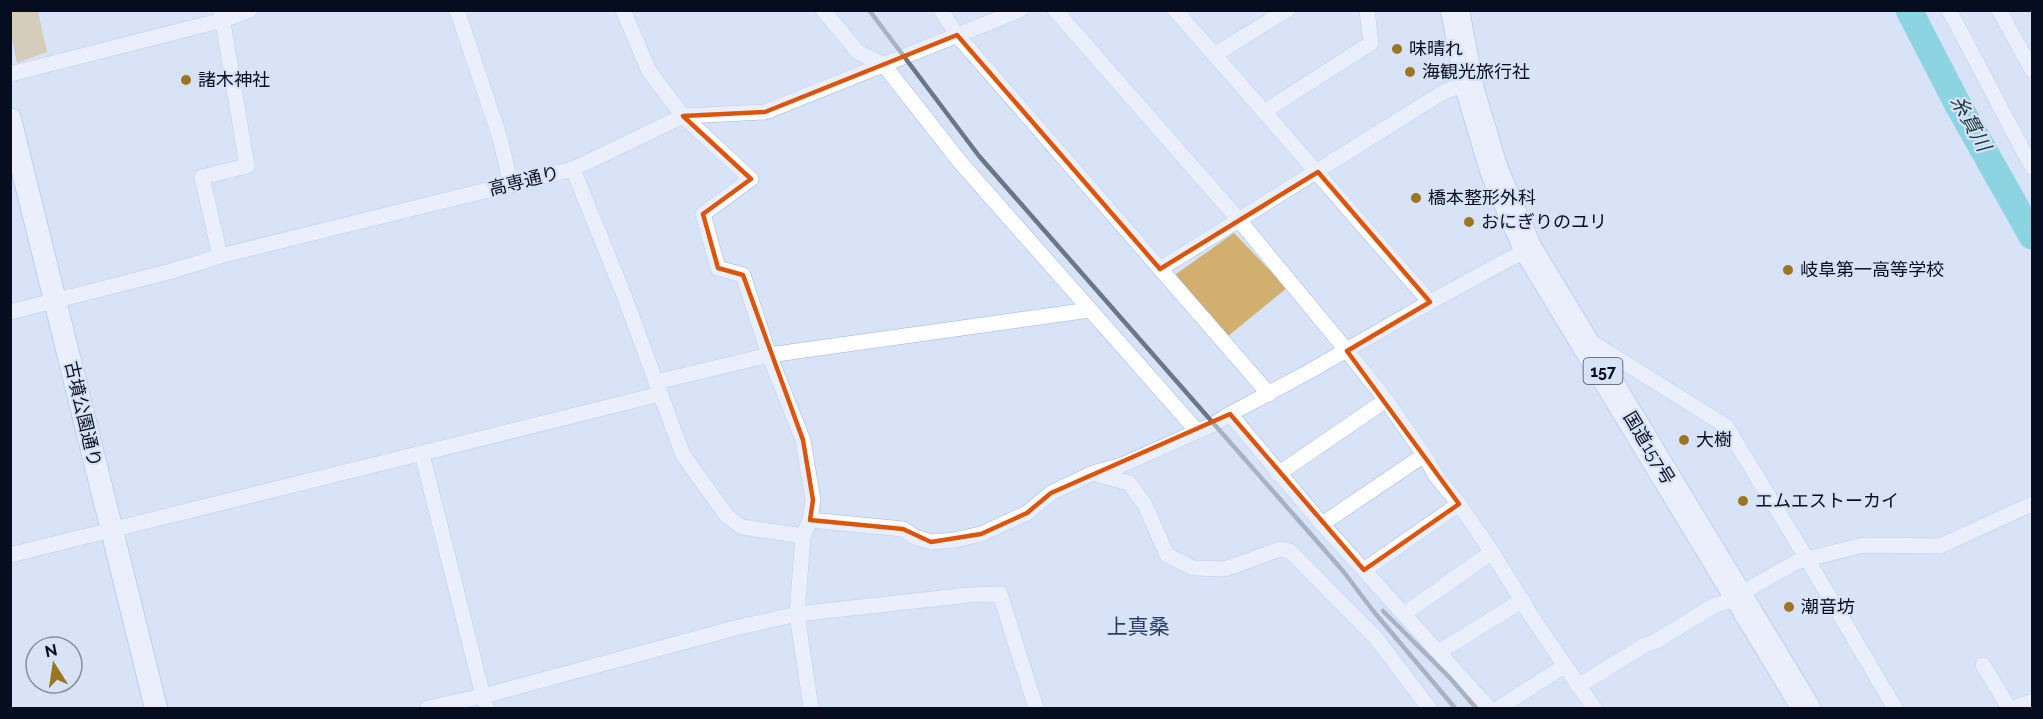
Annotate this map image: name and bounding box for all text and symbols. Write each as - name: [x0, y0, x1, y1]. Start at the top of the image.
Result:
- place label: 味晴れ: [1409, 38, 1463, 59]
- marker: 味晴れ: [1390, 42, 1404, 56]
- place label: 海観光旅行社: [1422, 61, 1530, 82]
- marker: 海観光旅行社: [1403, 65, 1417, 79]
- place label: 諸木神社: [198, 69, 270, 90]
- marker: 諸木神社: [179, 73, 193, 87]
- water label: 糸貫川: [1946, 91, 1997, 157]
- street label: 高専通り: [486, 162, 561, 199]
- place label: 橋本整形外科: [1428, 187, 1536, 208]
- marker: 橋本整形外科: [1409, 191, 1423, 205]
- place label: おにぎりのユリ: [1481, 211, 1607, 232]
- marker: おにぎりのユリ: [1462, 215, 1476, 229]
- place label: 岐阜第一高等学校: [1800, 259, 1944, 280]
- marker: 岐阜第一高等学校: [1781, 263, 1795, 277]
- road number: 157: [1584, 358, 1622, 384]
- street label: 古墳公園通り: [61, 359, 106, 469]
- street label: 国道157号: [1620, 408, 1679, 488]
- place label: 大樹: [1696, 429, 1732, 450]
- marker: 大樹: [1677, 433, 1691, 447]
- place label: エムエストーカイ: [1755, 490, 1899, 511]
- marker: エムエストーカイ: [1736, 494, 1750, 508]
- place label: 潮音坊: [1801, 596, 1855, 617]
- marker: 潮音坊: [1782, 600, 1796, 614]
- district label: 上真桑: [1107, 614, 1170, 639]
- north arrow: [24, 635, 84, 695]
- text: N: [43, 640, 59, 661]

